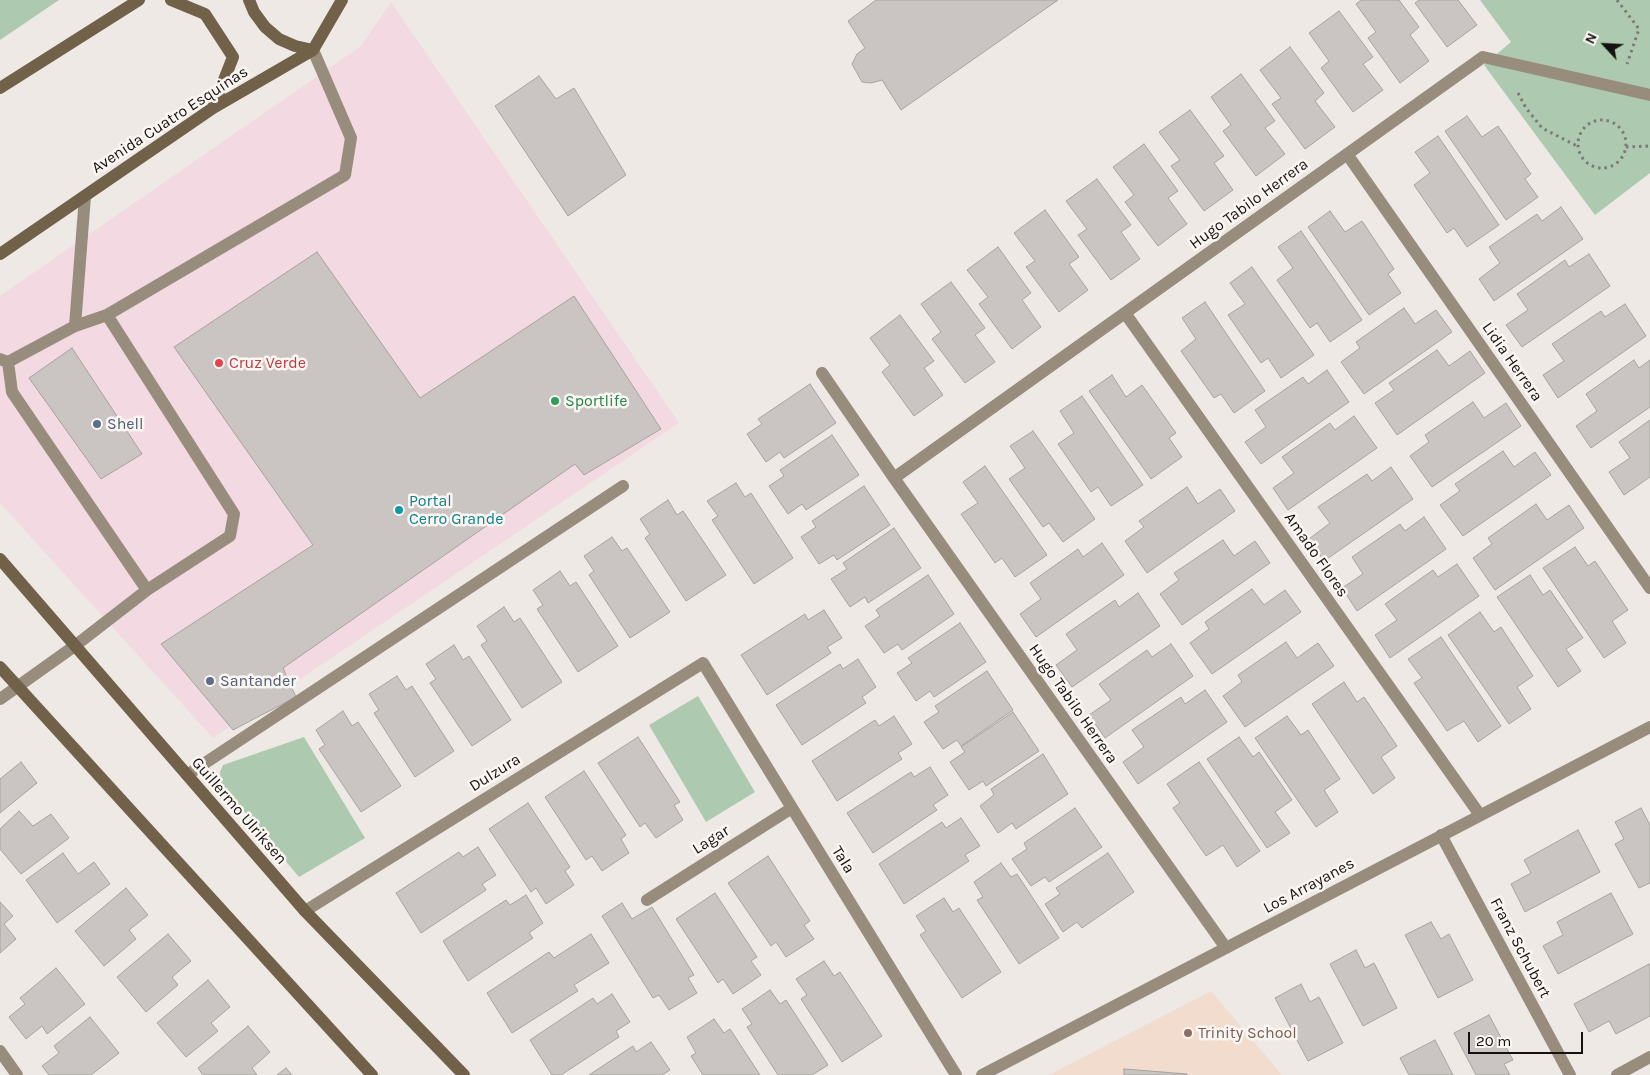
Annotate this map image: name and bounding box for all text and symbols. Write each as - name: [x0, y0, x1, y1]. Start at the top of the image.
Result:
- north arrow: [1580, 20, 1630, 70]
- text: N: [1581, 30, 1601, 47]
- street label: Avenida Cuatro Esquinas: [88, 62, 252, 178]
- street label: Hugo Tabilo Herrera: [1186, 155, 1312, 253]
- street label: Lidia Herrera: [1478, 319, 1546, 405]
- place label: Cruz Verde: [229, 353, 306, 373]
- marker: Cruz Verde: [213, 357, 225, 369]
- place label: Sportlife: [565, 391, 628, 411]
- marker: Sportlife: [549, 395, 561, 407]
- place label: Shell: [107, 414, 144, 434]
- marker: Shell: [91, 418, 103, 430]
- place label: Portal Cerro Grande: [409, 491, 503, 529]
- marker: Portal Cerro Grande: [393, 504, 405, 516]
- street label: Amado Flores: [1280, 509, 1352, 601]
- street label: Hugo Tabilo Herrera: [1024, 640, 1122, 768]
- place label: Santander: [220, 671, 296, 691]
- marker: Santander: [204, 675, 216, 687]
- street label: Dulzura: [466, 750, 524, 796]
- street label: Guillermo Ulriksen: [187, 753, 291, 869]
- street label: Lagar: [689, 821, 733, 859]
- street label: Tala: [827, 843, 859, 877]
- street label: Los Arrayanes: [1260, 854, 1358, 918]
- street label: Franz Schubert: [1486, 895, 1554, 1001]
- scale bar: [1470, 1022, 1585, 1054]
- place label: Trinity School: [1198, 1023, 1297, 1043]
- marker: Trinity School: [1182, 1027, 1194, 1039]
- text: 20 m: [1476, 1032, 1511, 1050]

